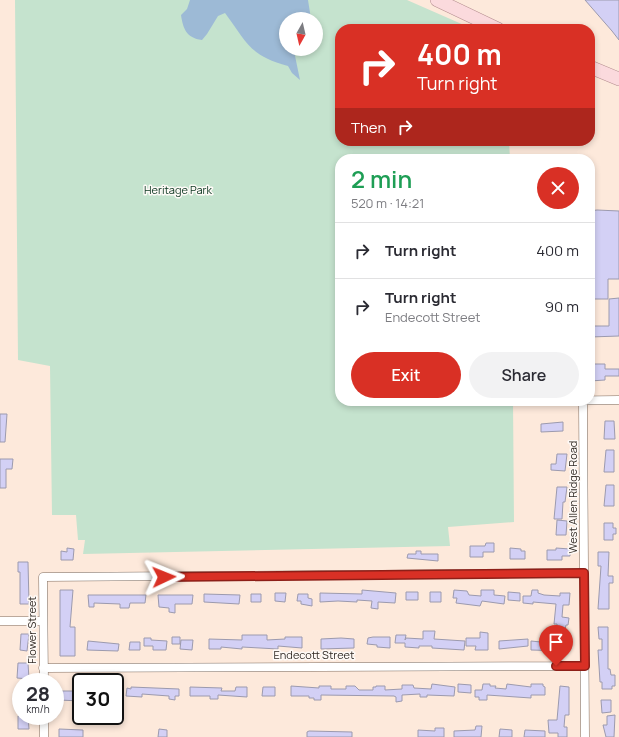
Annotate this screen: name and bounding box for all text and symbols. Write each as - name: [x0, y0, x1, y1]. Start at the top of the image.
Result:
- north arrow: [279, 12, 323, 56]
- map controls: [279, 12, 323, 56]
- text: 400 m: [417, 35, 502, 73]
- icon: right: [351, 40, 403, 92]
- text: Turn right: [417, 71, 498, 95]
- icon: right: [394, 116, 416, 138]
- text: Then: [351, 117, 386, 138]
- text: 2 min: [351, 162, 412, 195]
- button: close: [537, 167, 579, 209]
- park label: Heritage Park: [144, 182, 213, 197]
- text: 520 m · 14:21: [351, 194, 424, 212]
- icon: right: [351, 240, 373, 262]
- text: Turn right: [385, 240, 456, 261]
- text: 400 m: [536, 240, 579, 261]
- text: Turn right: [385, 287, 456, 308]
- icon: right: [351, 296, 373, 318]
- text: 90 m: [545, 296, 579, 317]
- text: Endecott Street: [385, 308, 481, 326]
- button: Exit: [351, 352, 461, 398]
- button: Share: [469, 352, 579, 398]
- street label: West Allen Ridge Road: [565, 441, 580, 553]
- position arrow: [143, 556, 185, 598]
- street label: Flower Street: [24, 596, 39, 664]
- pin: [539, 625, 573, 666]
- icon: arrive: [545, 631, 567, 653]
- street label: Endecott Street: [274, 647, 354, 662]
- speed limit sign: 30: [72, 673, 124, 725]
- text: 28: [26, 680, 50, 707]
- text: km/h: [26, 702, 50, 716]

